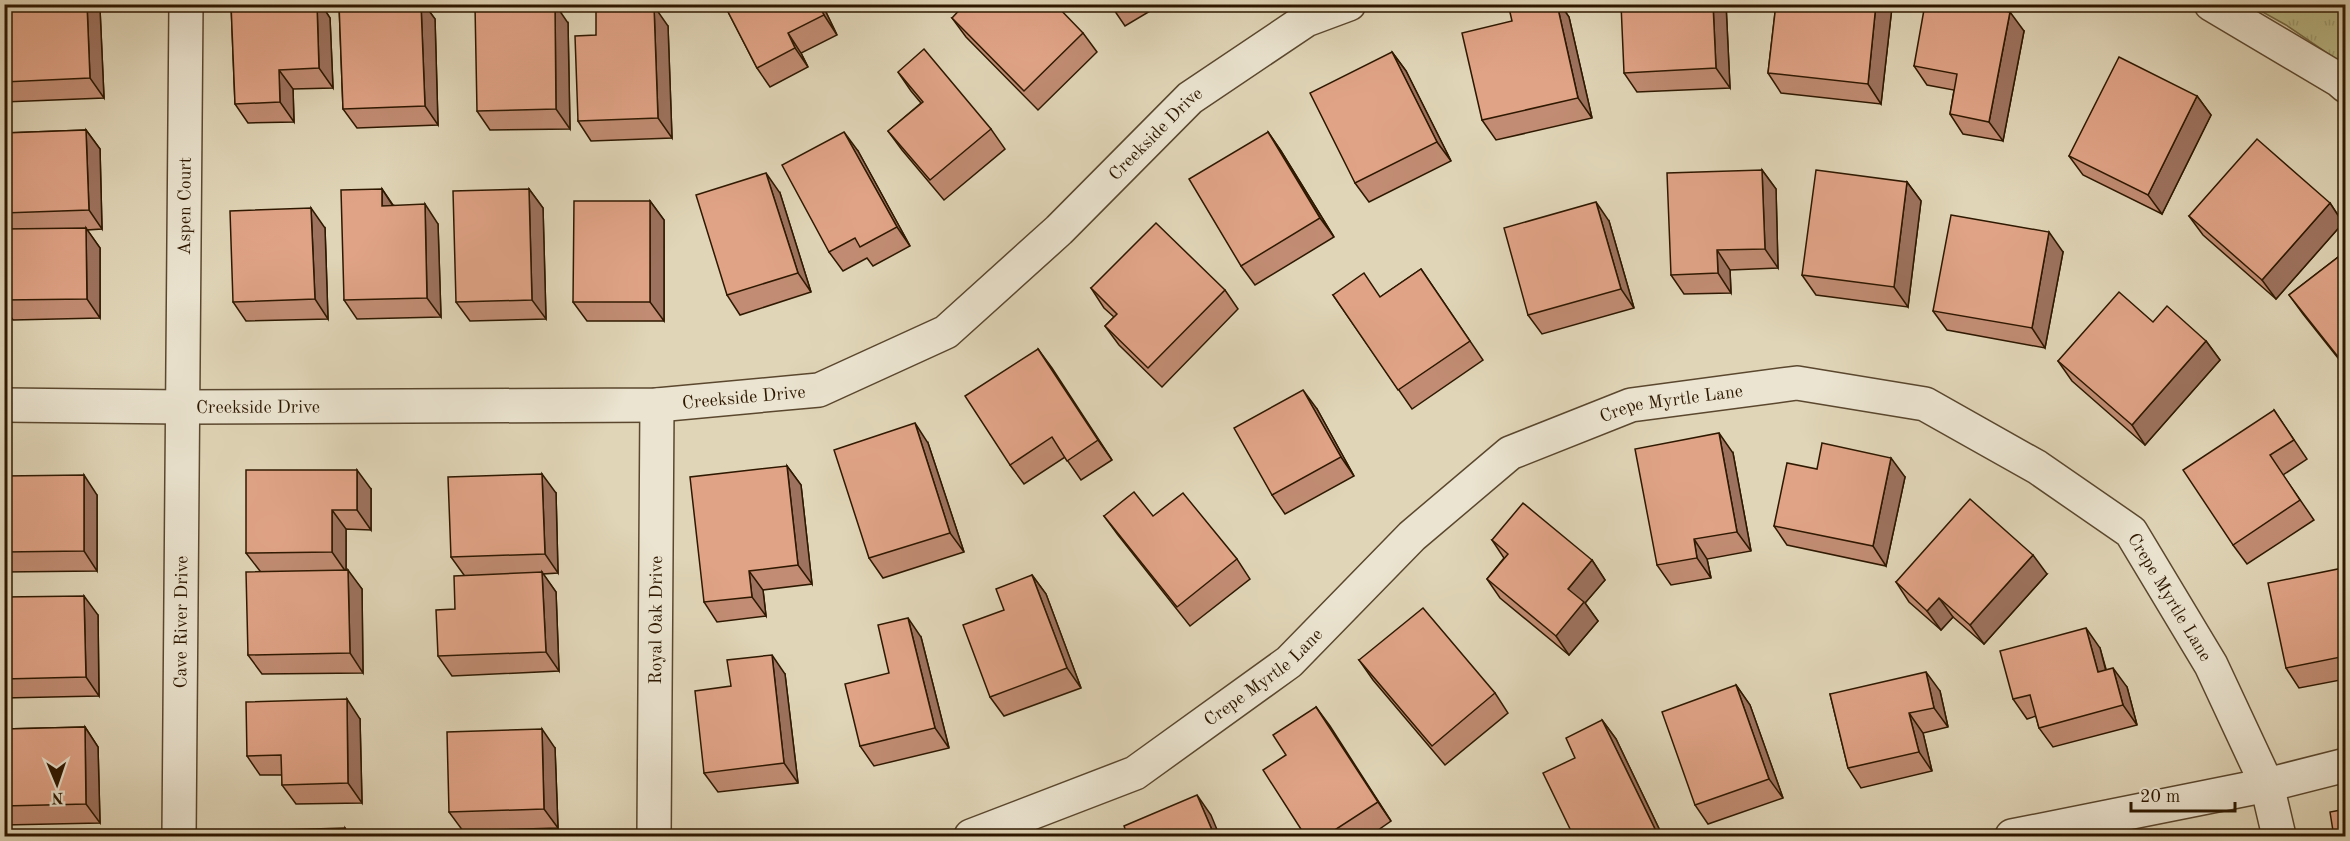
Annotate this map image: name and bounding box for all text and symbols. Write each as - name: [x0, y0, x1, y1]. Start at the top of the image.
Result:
- street label: Creekside Drive: [1106, 84, 1206, 184]
- street label: Aspen Court: [176, 157, 195, 255]
- street label: Crepe Myrtle Lane: [1597, 382, 1744, 427]
- street label: Creekside Drive: [681, 383, 806, 413]
- street label: Creekside Drive: [196, 398, 320, 417]
- street label: Crepe Myrtle Lane: [2124, 530, 2215, 665]
- street label: Cave River Drive: [172, 556, 191, 689]
- street label: Royal Oak Drive: [647, 556, 666, 684]
- street label: Crepe Myrtle Lane: [1201, 625, 1327, 730]
- north arrow: [27, 754, 87, 814]
- scale bar: [2131, 775, 2234, 813]
- text: 20 m: [2140, 788, 2180, 806]
- text: N: [50, 789, 64, 805]

